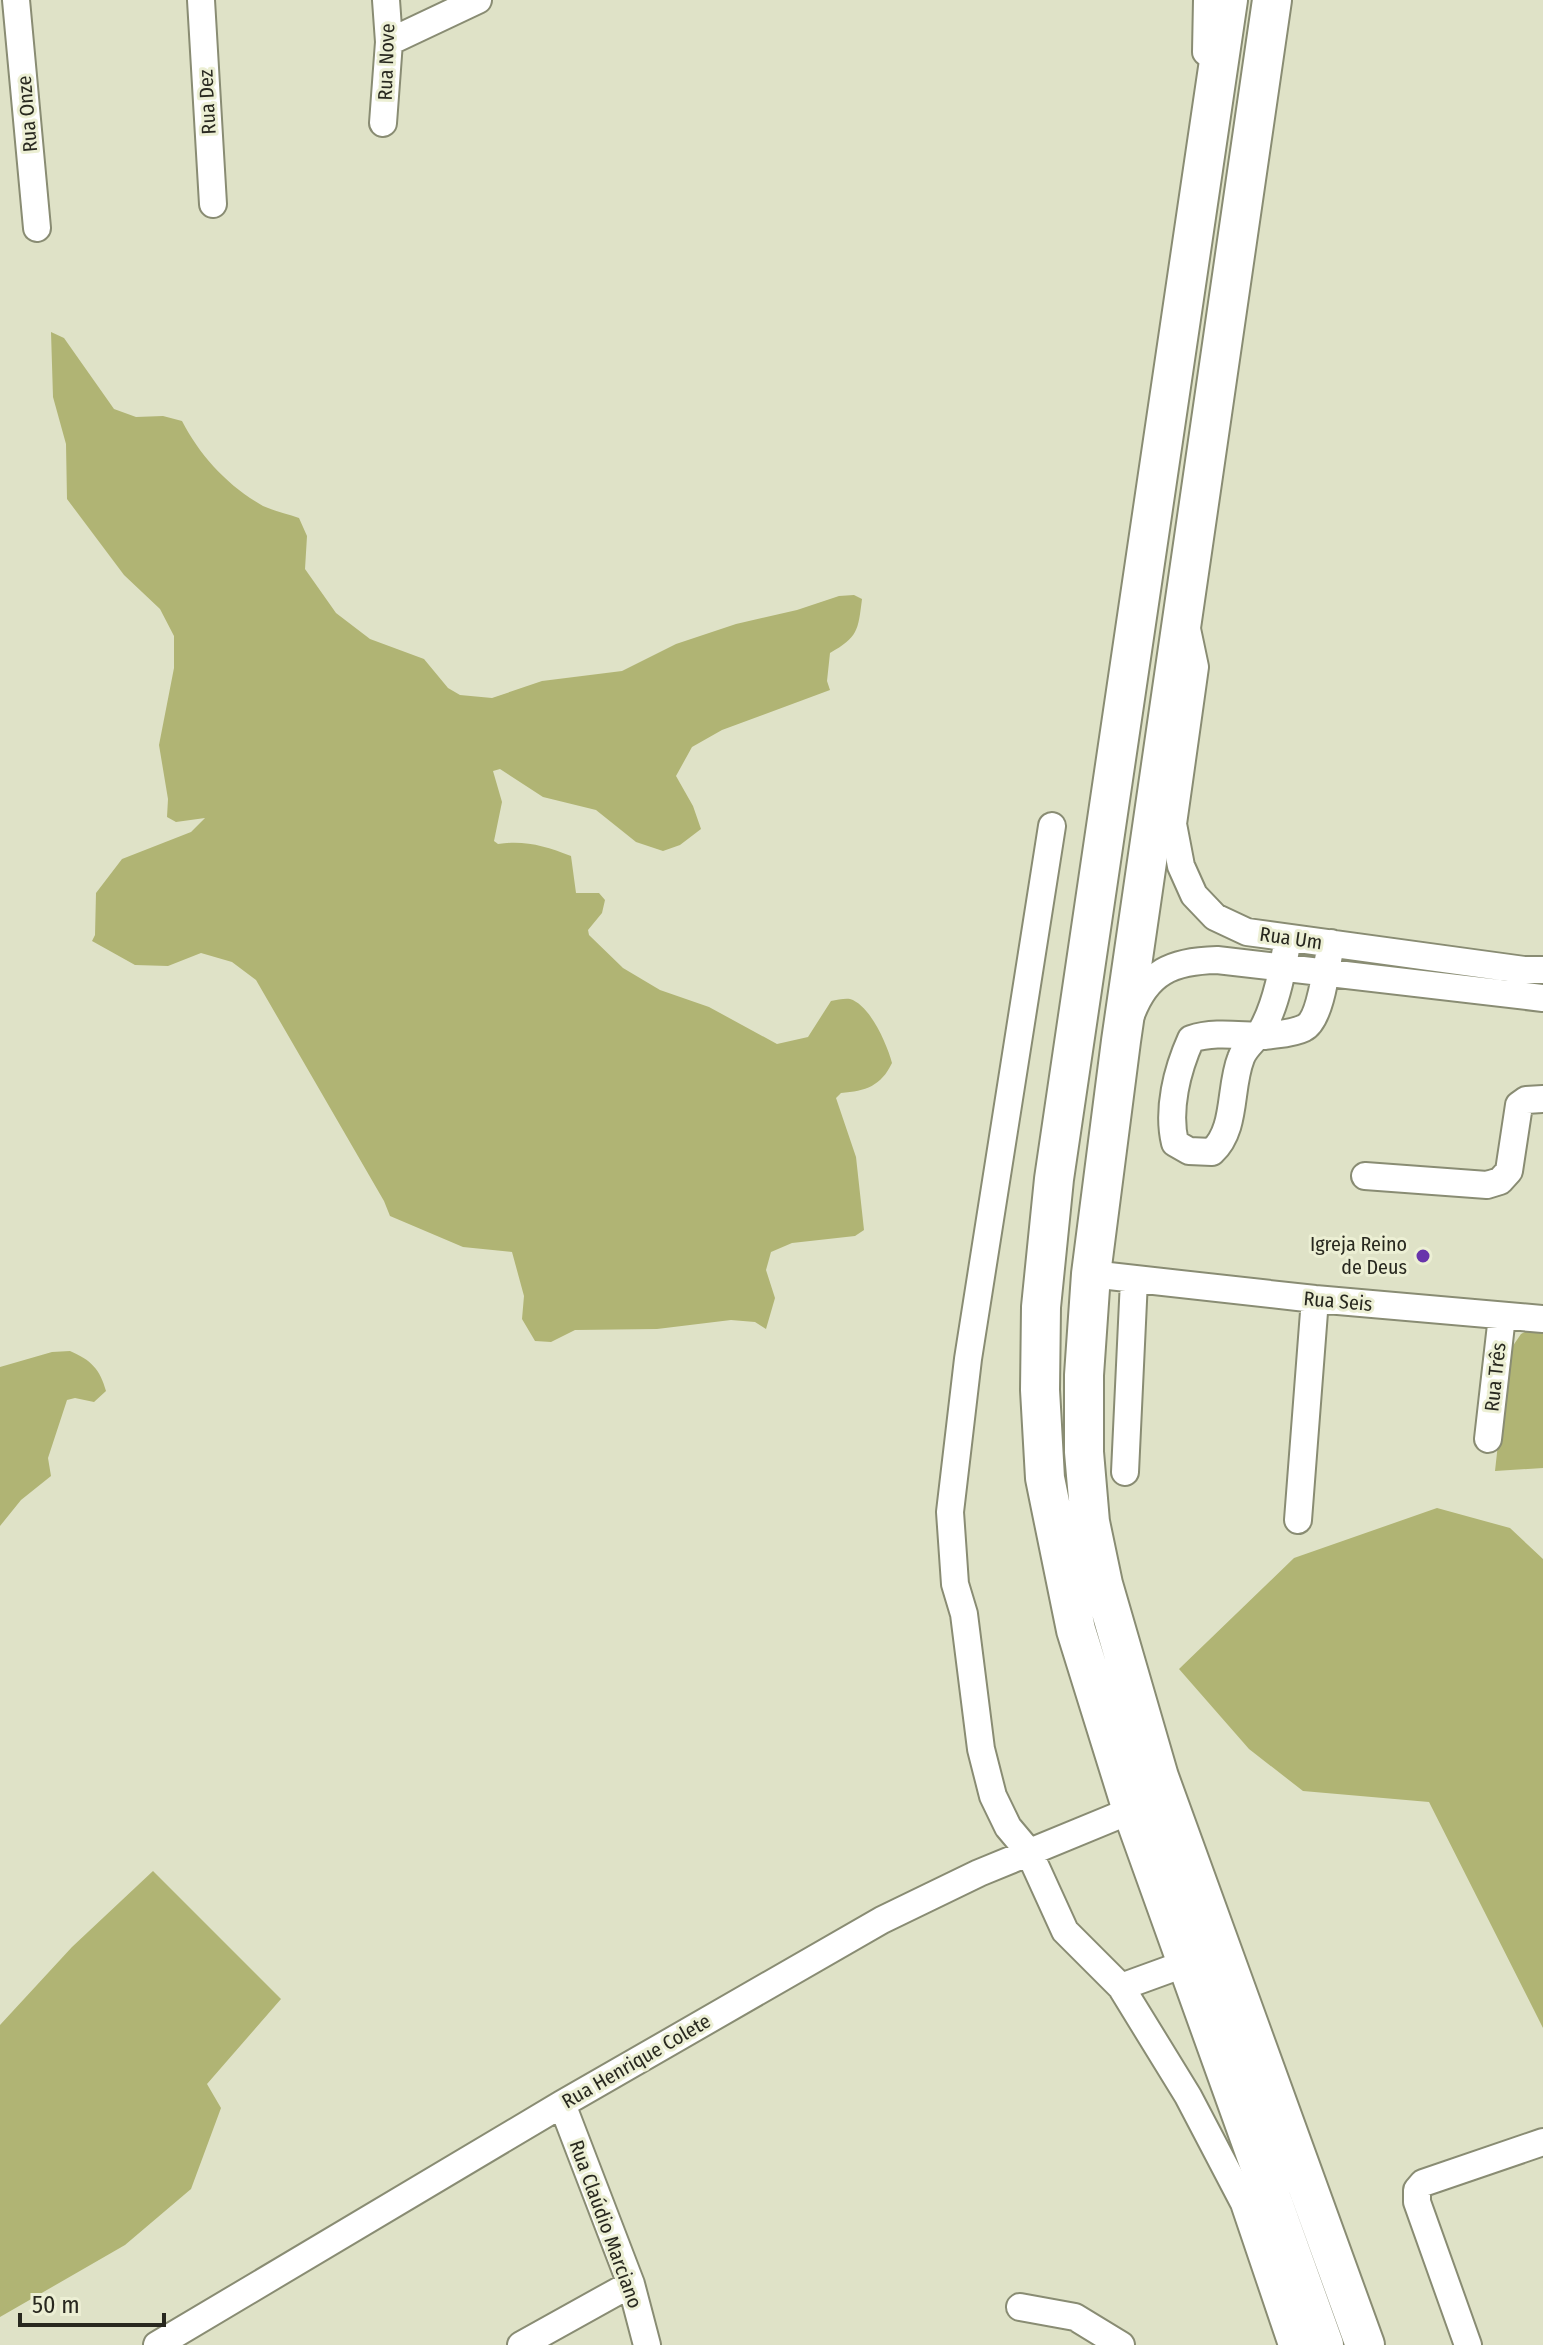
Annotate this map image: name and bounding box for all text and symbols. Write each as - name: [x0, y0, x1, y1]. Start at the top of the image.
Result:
- street label: Rua Nove: [373, 23, 399, 101]
- street label: Rua Dez: [193, 69, 221, 135]
- street label: Rua Onze: [12, 75, 42, 153]
- street label: Rua Um: [1258, 922, 1324, 954]
- place label: Igreja Reino de Deus: [1310, 1232, 1407, 1279]
- marker: Igreja Reino de Deus: [1414, 1247, 1432, 1265]
- street label: Rua Seis: [1302, 1286, 1374, 1316]
- street label: Rua Três: [1479, 1341, 1511, 1413]
- street label: Rua Henrique Colete: [557, 2009, 715, 2113]
- street label: Rua Claúdio Marciano: [564, 2137, 648, 2311]
- scale bar: [20, 2277, 164, 2327]
- text: 50 m: [32, 2291, 80, 2319]

